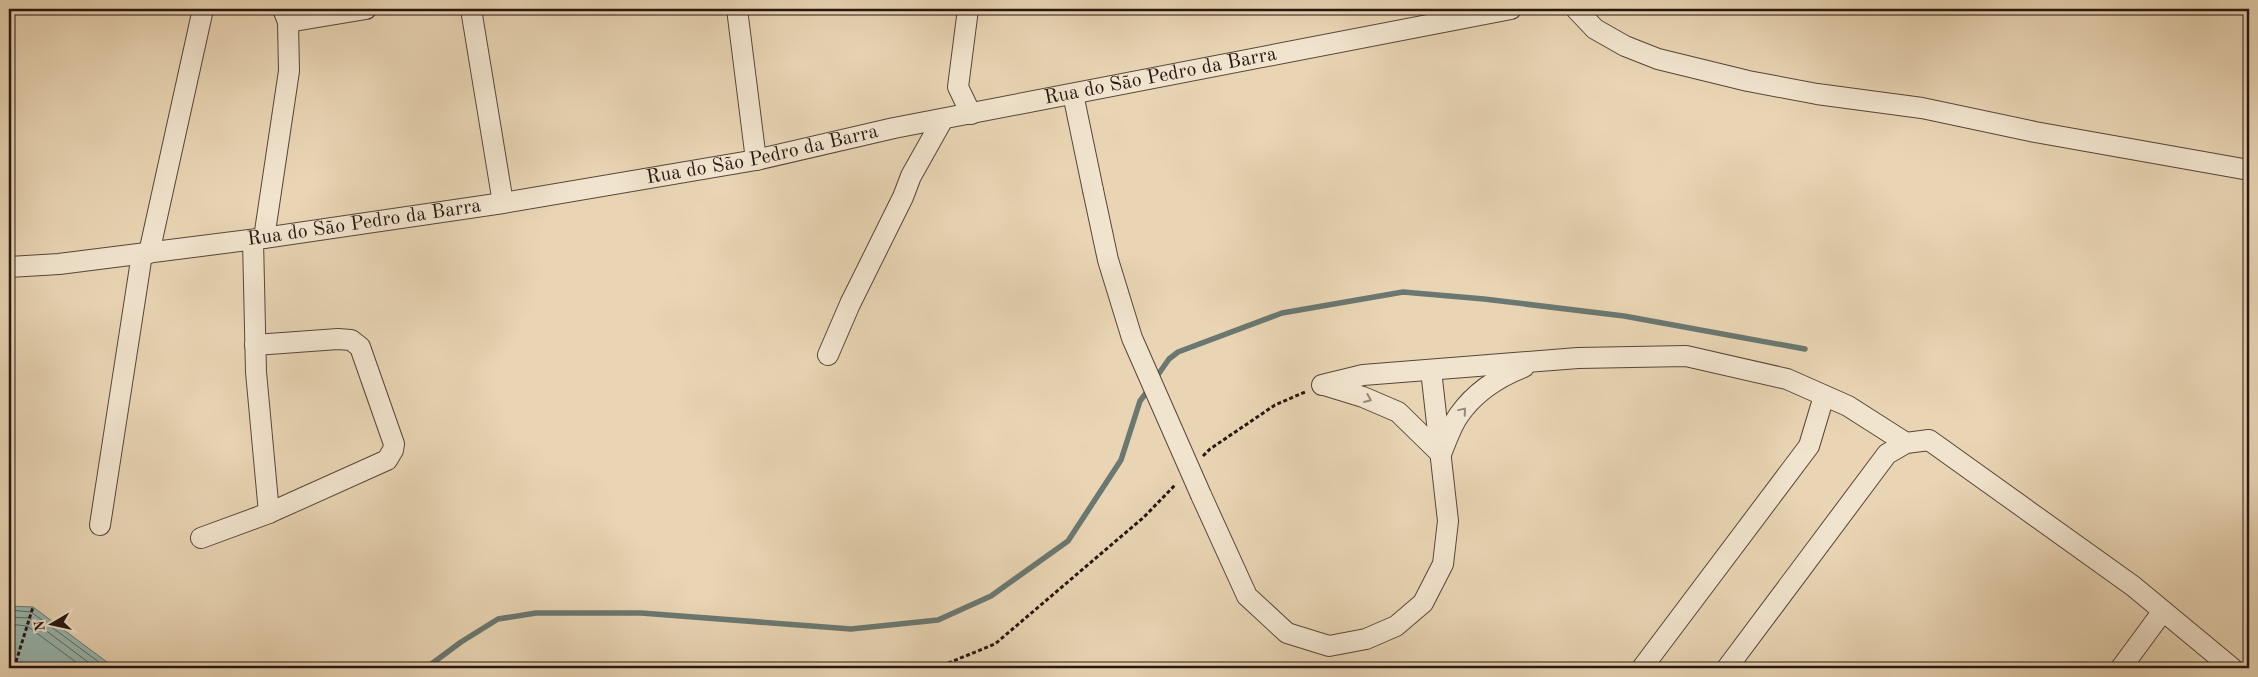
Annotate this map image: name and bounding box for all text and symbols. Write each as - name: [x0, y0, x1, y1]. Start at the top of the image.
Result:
- street label: Rua do São Pedro da Barra: [1043, 44, 1278, 109]
- street label: Rua do São Pedro da Barra: [645, 122, 880, 188]
- street label: Rua do São Pedro da Barra: [246, 196, 483, 250]
- one-way arrow: [1363, 393, 1372, 404]
- one-way arrow: [1457, 408, 1466, 417]
- north arrow: [28, 600, 78, 650]
- text: N: [32, 619, 48, 632]

